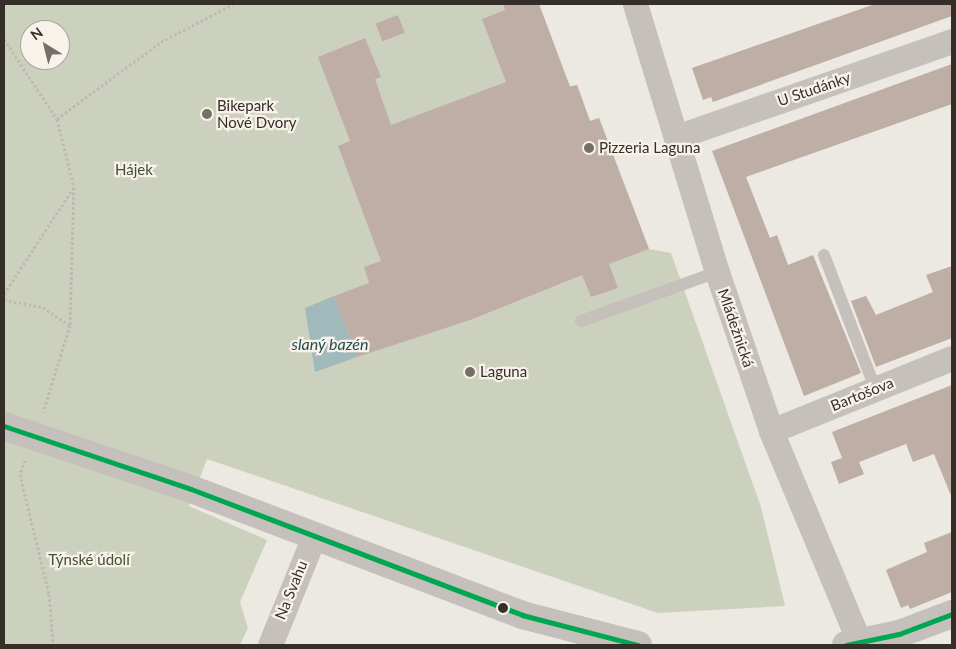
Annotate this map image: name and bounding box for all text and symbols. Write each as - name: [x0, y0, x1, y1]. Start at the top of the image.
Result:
- north arrow: [20, 20, 70, 70]
- text: N: [27, 23, 46, 43]
- street label: U Studánky: [775, 68, 853, 110]
- place label: Bikepark Nové Dvory: [217, 96, 296, 131]
- marker: Bikepark Nové Dvory: [201, 108, 213, 120]
- place label: Pizzeria Laguna: [599, 139, 700, 157]
- marker: Pizzeria Laguna: [583, 142, 595, 154]
- park label: Hájek: [115, 161, 153, 179]
- street label: Mládežnická: [714, 286, 758, 370]
- water label: slaný bazén: [291, 334, 369, 354]
- place label: Laguna: [480, 363, 527, 381]
- marker: Laguna: [464, 366, 476, 378]
- street label: Bartošova: [828, 373, 896, 415]
- park label: Týnské údolí: [48, 551, 130, 569]
- street label: Na Svahu: [271, 558, 311, 622]
- unlabelled marker: [498, 603, 508, 613]

